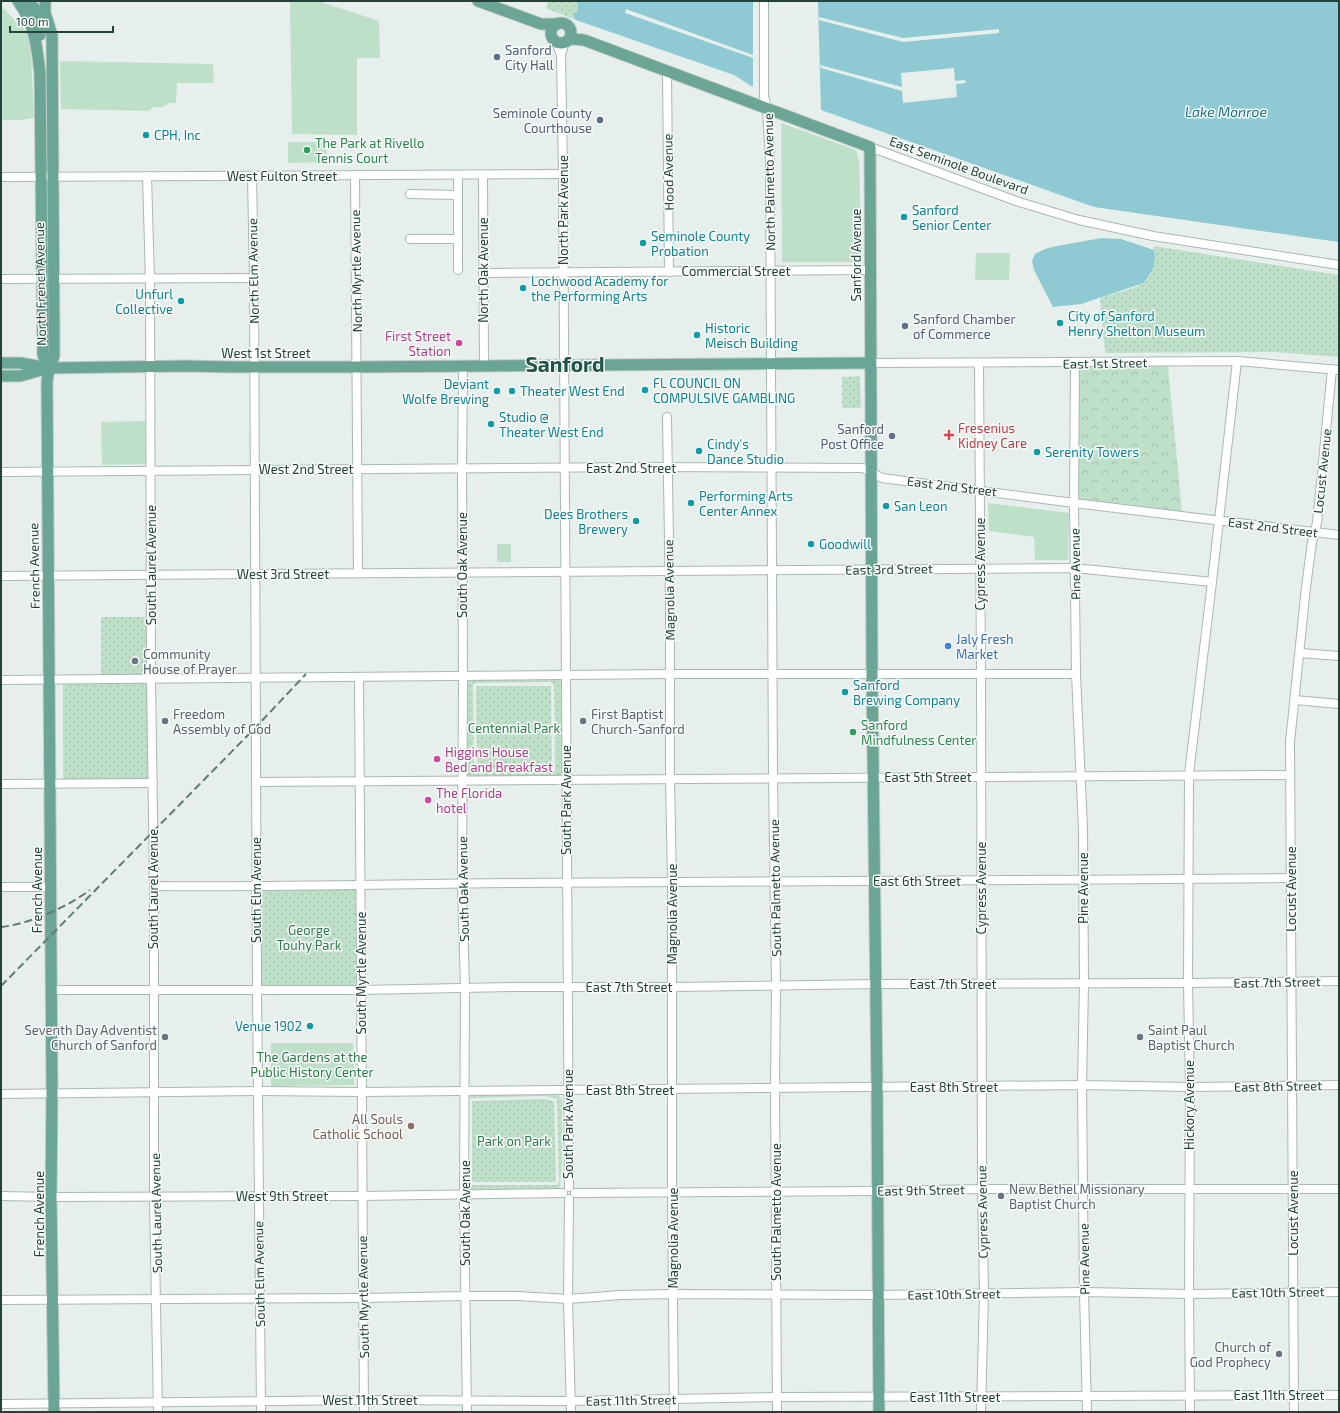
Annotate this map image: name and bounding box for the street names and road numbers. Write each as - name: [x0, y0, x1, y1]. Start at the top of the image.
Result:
- street label: North Palmetto Avenue: [760, 113, 778, 251]
- street label: East Seminole Boulevard: [887, 132, 1031, 198]
- street label: Hood Avenue: [659, 133, 677, 211]
- street label: North Park Avenue: [555, 155, 571, 265]
- street label: West Fulton Street: [227, 168, 337, 184]
- street label: Sanford Avenue: [848, 209, 864, 301]
- street label: North Myrtle Avenue: [347, 210, 365, 332]
- street label: North Oak Avenue: [475, 217, 491, 323]
- street label: North Elm Avenue: [244, 218, 262, 324]
- street label: North French Avenue: [31, 222, 49, 346]
- street label: Commercial Street: [682, 263, 790, 279]
- street label: West 1st Street: [221, 345, 311, 361]
- street label: East 1st Street: [1063, 354, 1147, 372]
- street label: Locust Avenue: [1310, 428, 1334, 514]
- street label: East 2nd Street: [586, 460, 676, 476]
- street label: West 2nd Street: [259, 461, 353, 477]
- street label: East 2nd Street: [906, 473, 998, 499]
- street label: South Laurel Avenue: [143, 505, 159, 625]
- street label: South Oak Avenue: [454, 512, 470, 618]
- street label: East 2nd Street: [1227, 514, 1319, 540]
- street label: Cypress Avenue: [972, 517, 988, 611]
- street label: French Avenue: [25, 523, 43, 609]
- street label: Pine Avenue: [1066, 528, 1084, 600]
- street label: Magnolia Avenue: [660, 539, 678, 641]
- street label: East 3rd Street: [845, 560, 933, 578]
- street label: West 3rd Street: [237, 566, 329, 582]
- street label: South Park Avenue: [558, 745, 574, 855]
- street label: East 5th Street: [884, 769, 972, 785]
- street label: South Palmetto Avenue: [766, 819, 784, 957]
- street label: South Laurel Avenue: [145, 829, 161, 949]
- street label: South Oak Avenue: [454, 836, 472, 942]
- street label: South Elm Avenue: [248, 837, 264, 943]
- street label: Cypress Avenue: [973, 841, 989, 935]
- street label: Locust Avenue: [1283, 846, 1299, 932]
- street label: French Avenue: [29, 847, 45, 933]
- street label: Pine Avenue: [1075, 852, 1091, 924]
- street label: Magnolia Avenue: [664, 863, 680, 965]
- street label: East 6th Street: [873, 873, 961, 889]
- street label: South Myrtle Avenue: [353, 912, 369, 1034]
- street label: East 7th Street: [1233, 973, 1321, 991]
- street label: East 7th Street: [909, 976, 997, 992]
- street label: East 7th Street: [585, 979, 673, 995]
- street label: Hickory Avenue: [1181, 1060, 1197, 1150]
- street label: South Park Avenue: [560, 1069, 576, 1179]
- street label: East 8th Street: [1234, 1077, 1322, 1095]
- street label: East 8th Street: [910, 1079, 998, 1095]
- street label: East 8th Street: [586, 1082, 674, 1098]
- street label: South Palmetto Avenue: [768, 1143, 784, 1281]
- street label: South Laurel Avenue: [147, 1153, 165, 1273]
- street label: South Oak Avenue: [457, 1160, 473, 1266]
- street label: Cypress Avenue: [973, 1165, 991, 1259]
- street label: Locust Avenue: [1285, 1170, 1301, 1256]
- street label: French Avenue: [31, 1171, 47, 1257]
- street label: East 9th Street: [877, 1181, 965, 1199]
- street label: Magnolia Avenue: [665, 1187, 681, 1289]
- street label: West 9th Street: [236, 1188, 328, 1204]
- street label: South Elm Avenue: [250, 1221, 268, 1327]
- street label: Pine Avenue: [1075, 1223, 1093, 1295]
- street label: South Myrtle Avenue: [354, 1235, 372, 1359]
- street label: East 10th Street: [1231, 1283, 1325, 1301]
- street label: East 10th Street: [907, 1285, 1001, 1303]
- street label: East 11th Street: [1234, 1387, 1324, 1403]
- street label: East 11th Street: [910, 1389, 1000, 1405]
- street label: East 11th Street: [585, 1391, 677, 1409]
- street label: West 11th Street: [322, 1392, 418, 1408]

